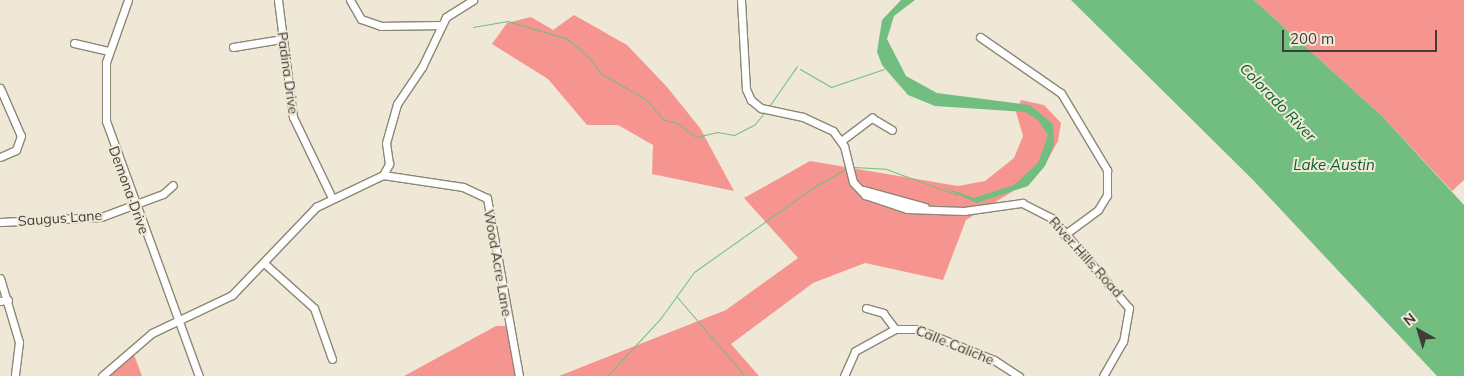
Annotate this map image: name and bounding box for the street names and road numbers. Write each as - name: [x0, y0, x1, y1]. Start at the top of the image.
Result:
- street label: Padina Drive: [274, 31, 302, 115]
- street label: Demona Drive: [105, 144, 153, 236]
- street label: Saugus Lane: [17, 207, 103, 229]
- street label: Wood Acre Lane: [480, 208, 516, 318]
- street label: River Hills Road: [1046, 213, 1126, 301]
- street label: Calle Caliche: [913, 322, 997, 368]

